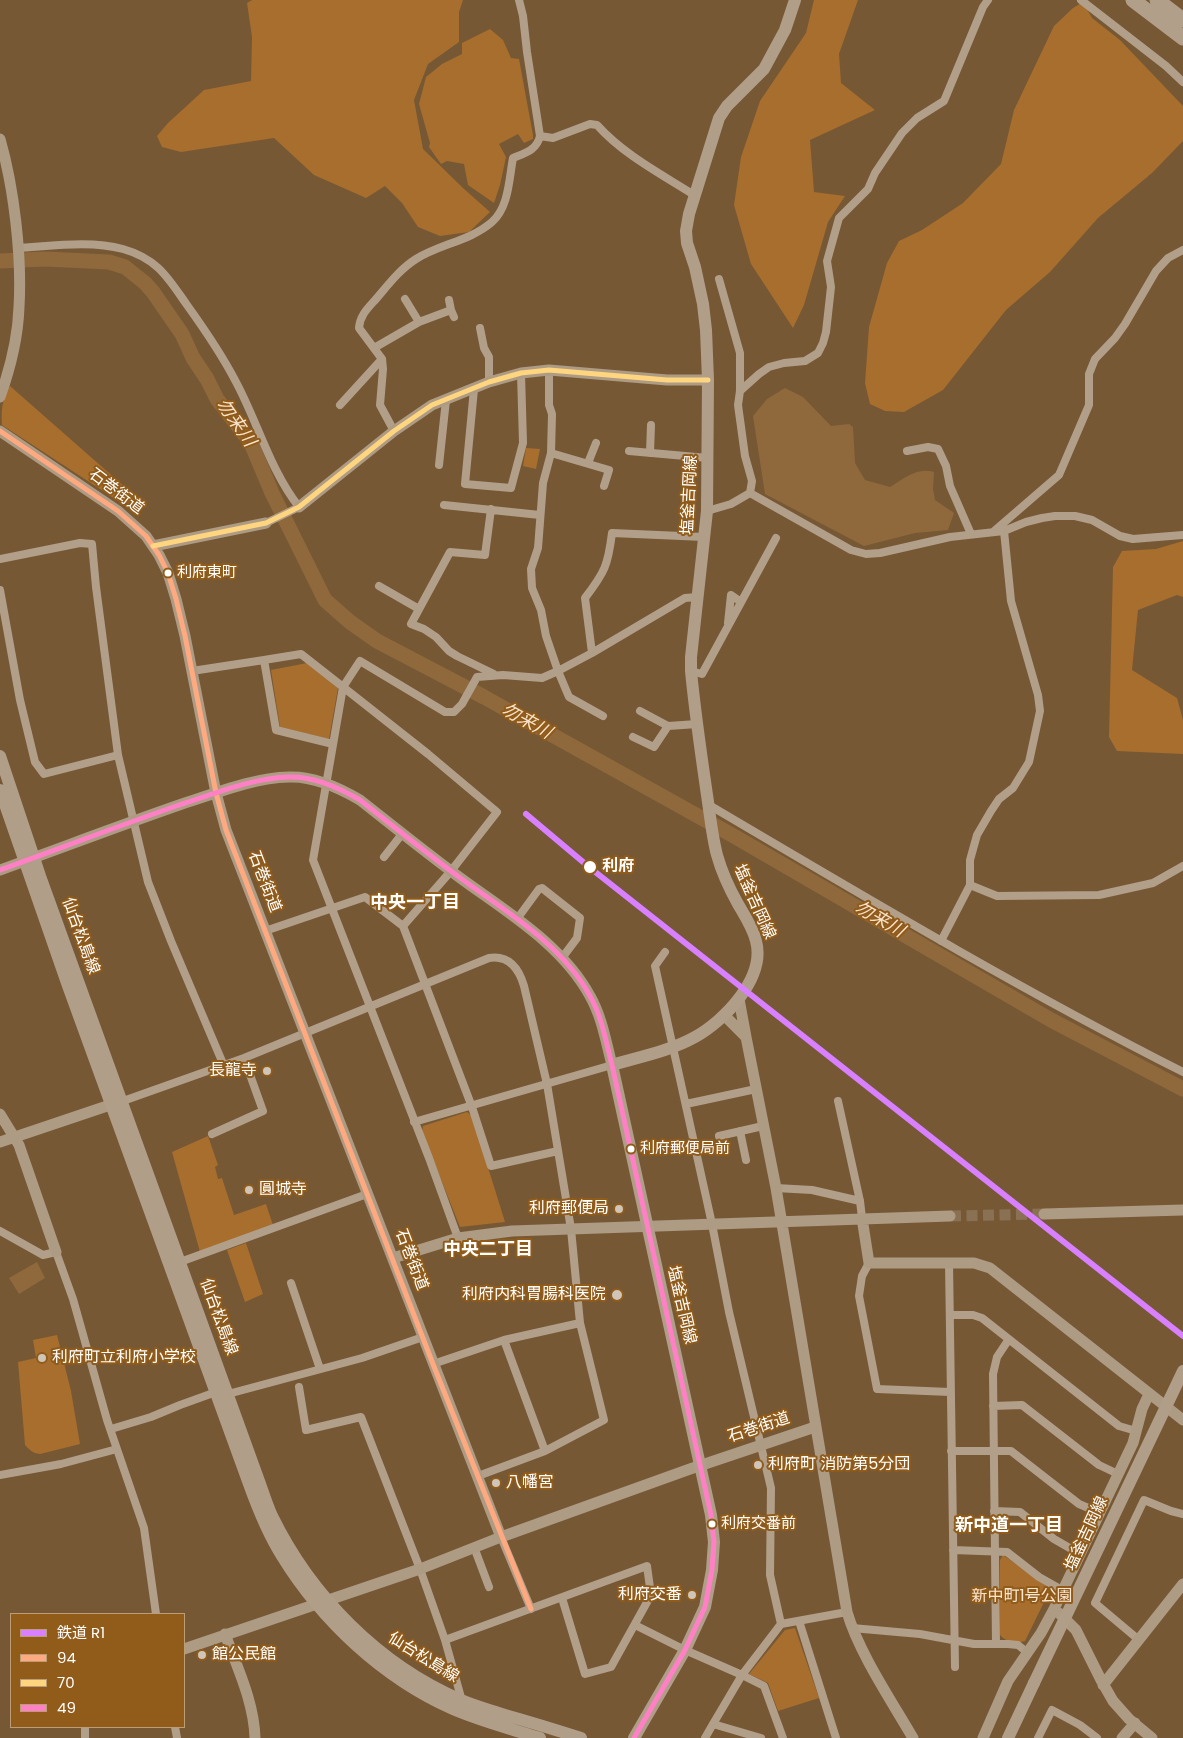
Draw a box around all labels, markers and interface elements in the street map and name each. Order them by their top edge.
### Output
water label: 勿来川 [211,395,259,451]
street label: 塩釜吉岡線 [678,455,702,535]
street label: 石巻街道 [85,465,147,519]
place label: 利府東町 [177,564,237,582]
marker: 利府東町 [163,568,173,578]
water label: 勿来川 [497,699,555,745]
street label: 石巻街道 [244,849,284,915]
place label: 利府 [602,857,634,877]
marker: 利府 [582,859,598,875]
street label: 塩釜吉岡線 [729,862,779,942]
district label: 中央一丁目 [370,892,460,914]
street label: 仙台松島線 [57,895,103,977]
water label: 勿来川 [850,897,908,943]
place label: 長龍寺 [209,1061,257,1081]
marker: 長龍寺 [261,1065,273,1077]
place label: 利府郵便局前 [640,1140,730,1158]
marker: 利府郵便局前 [626,1144,636,1154]
place label: 圓城寺 [259,1180,307,1200]
marker: 圓城寺 [243,1184,255,1196]
place label: 利府郵便局 [529,1199,609,1219]
marker: 利府郵便局 [613,1203,625,1215]
street label: 石巻街道 [391,1227,431,1293]
district label: 中央二丁目 [443,1239,533,1261]
street label: 塩釜吉岡線 [663,1264,699,1346]
street label: 仙台松島線 [195,1276,241,1358]
place label: 利府内科胃腸科医院 [462,1285,606,1305]
marker: 利府内科胃腸科医院 [610,1288,624,1302]
place label: 利府町立利府小学校 [52,1348,196,1368]
marker: 利府町立利府小学校 [36,1352,48,1364]
street label: 石巻街道 [726,1409,792,1447]
place label: 利府町 消防第5分団 [768,1455,910,1475]
marker: 利府町 消防第5分団 [752,1459,764,1471]
place label: 八幡宮 [506,1473,554,1493]
marker: 八幡宮 [490,1477,502,1489]
street label: 塩釜吉岡線 [1061,1494,1113,1574]
place label: 利府交番前 [721,1515,796,1533]
district label: 新中道一丁目 [955,1515,1063,1537]
marker: 利府交番前 [707,1519,717,1529]
place label: 利府交番 [618,1585,682,1605]
park label: 新中町1号公園 [971,1587,1073,1607]
marker: 利府交番 [686,1589,698,1601]
legend [10,1613,185,1728]
text: 鉄道 R1 [57,1622,105,1643]
street label: 仙台松島線 [384,1629,462,1687]
place label: 館公民館 [212,1645,276,1665]
text: 94 [57,1647,76,1668]
marker: 館公民館 [196,1649,208,1661]
text: 70 [57,1672,75,1693]
text: 49 [57,1697,76,1718]

